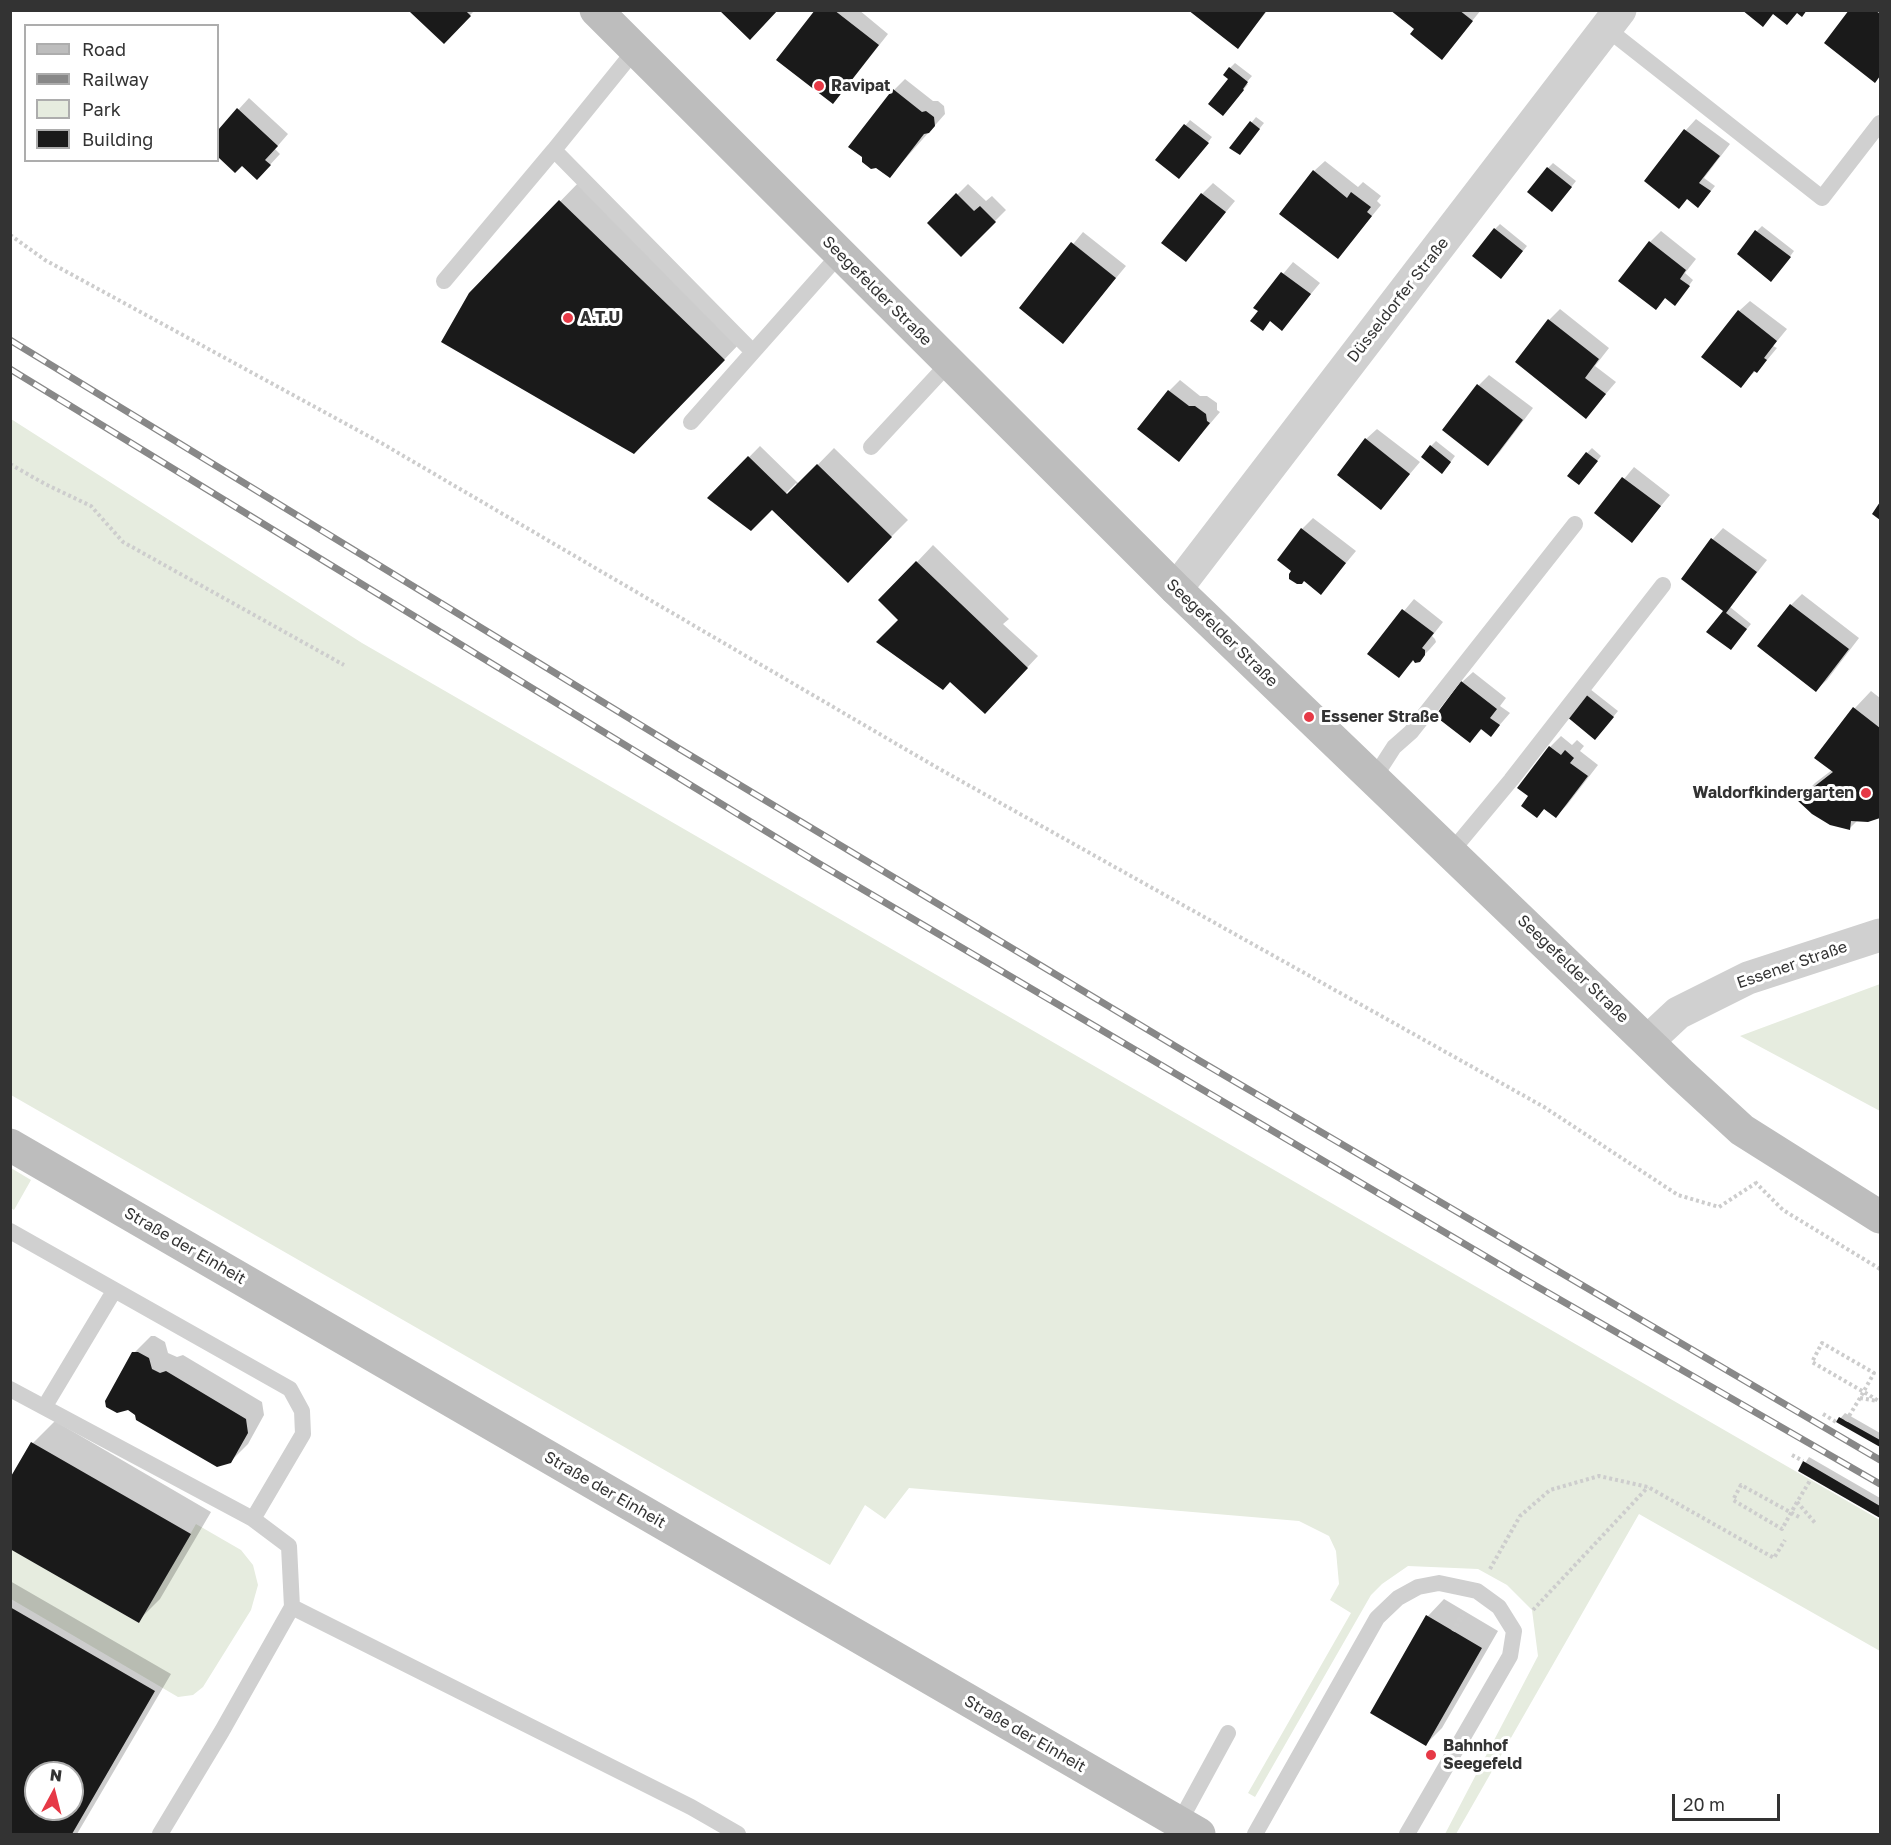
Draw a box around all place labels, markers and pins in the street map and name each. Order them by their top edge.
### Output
place label: Ravipat [831,76,890,96]
marker: Ravipat [812,79,826,93]
place label: A.T.U [580,308,620,328]
marker: A.T.U [561,311,575,325]
place label: Essener Straße [1321,707,1439,727]
marker: Essener Straße [1302,710,1316,724]
place label: Waldorfkindergarten [1693,783,1854,803]
marker: Waldorfkindergarten [1859,786,1873,800]
place label: Bahnhof Seegefeld [1443,1736,1522,1774]
marker: Bahnhof Seegefeld [1424,1748,1438,1762]

